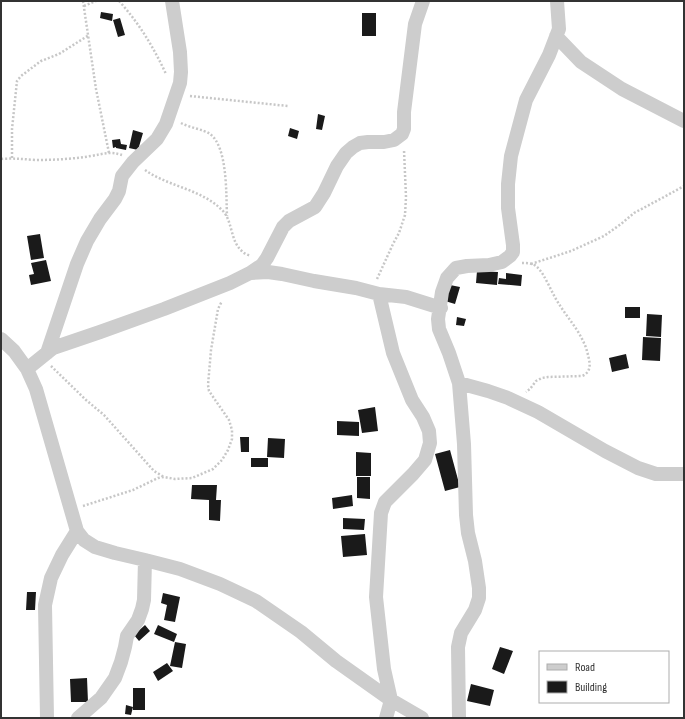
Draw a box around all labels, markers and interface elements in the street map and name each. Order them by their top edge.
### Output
legend [539,651,669,703]
text: Road [575,660,595,675]
text: Building [575,680,607,695]

